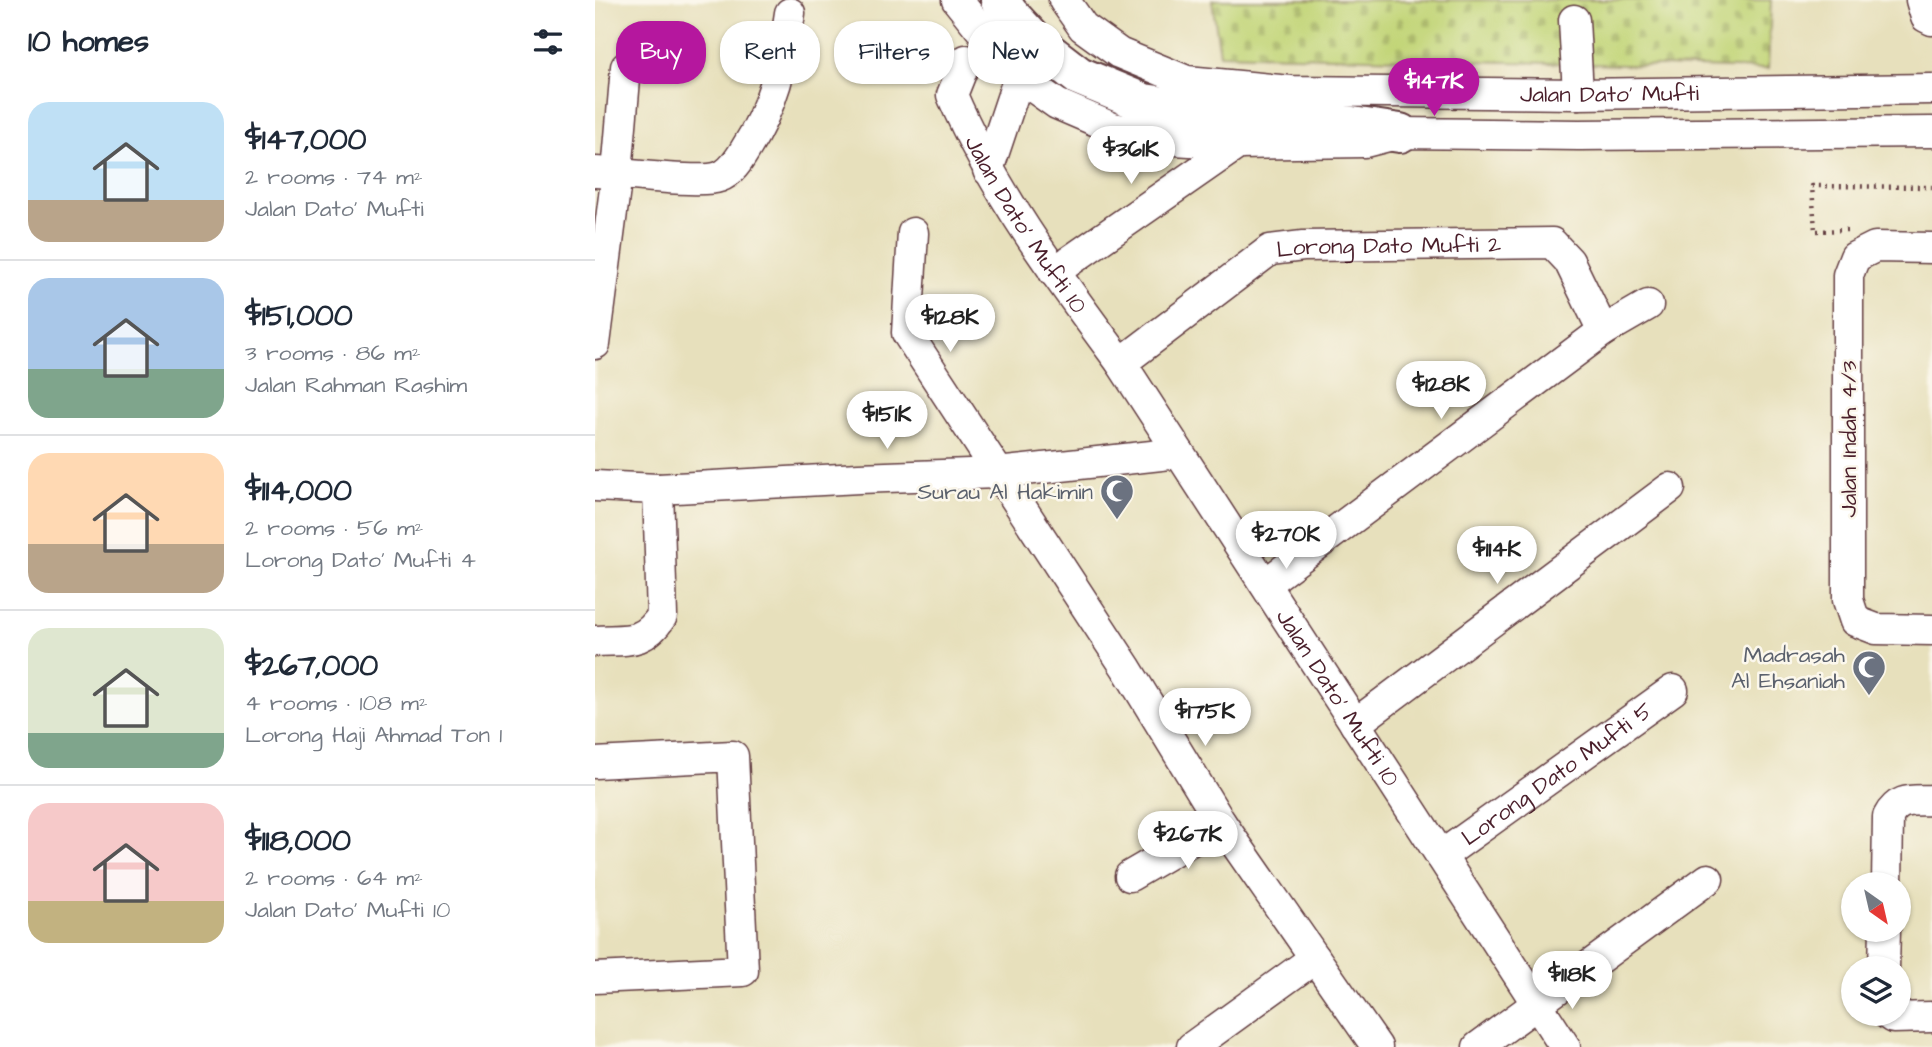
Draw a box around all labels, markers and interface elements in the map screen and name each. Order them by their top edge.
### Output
text: 10 homes [28,21,149,63]
chip: Buy [616,21,706,84]
chip: Rent [720,21,820,84]
chip: Filters [834,21,954,84]
chip: New [968,21,1064,84]
icon: filters [529,23,567,61]
pin: $147K [1385,58,1483,118]
text: $147K [1404,65,1464,97]
street label: Jalan Dato' Mufti [1520,77,1700,111]
text: $147,000 [245,119,367,161]
pin: $361K [1082,127,1180,186]
icon: home [84,130,168,214]
street label: Jalan Dato' Mufti 10 [957,130,1094,320]
text: $361K [1103,133,1159,165]
text: 2 rooms · 74 m² [245,161,423,193]
text: Jalan Dato' Mufti [245,193,424,225]
street label: Lorong Dato Mufti 2 [1275,229,1501,266]
pin: $128K [901,294,999,354]
text: $151,000 [245,295,353,337]
text: $128K [921,301,979,333]
icon: home [84,306,168,390]
text: 3 rooms · 86 m² [245,337,421,369]
street label: Jalan Indah 4/3 [1833,360,1865,517]
pin: $128K [1392,362,1490,421]
text: $128K [1412,368,1470,400]
text: Jalan Rahman Rashim [245,369,467,401]
pin: $151K [838,392,936,451]
text: $151K [863,398,911,430]
text: $114,000 [245,470,352,512]
mosque icon: Surau Al Hakimin [1098,472,1136,521]
place label: Surau Al Hakimin [918,476,1093,508]
icon: home [84,481,168,565]
text: 2 rooms · 56 m² [245,512,423,544]
pin: $270K [1237,512,1335,571]
text: $270K [1252,518,1320,550]
pin: $114K [1448,526,1546,586]
text: $114K [1473,533,1521,565]
text: Lorong Dato' Mufti 4 [245,544,476,576]
street label: Jalan Dato' Mufti 10 [1268,603,1407,793]
place label: Madrasah Al Ehsaniah [1731,639,1846,697]
text: $267,000 [245,645,378,687]
mosque icon: Madrasah Al Ehsaniah [1850,648,1888,697]
icon: home [84,656,168,740]
text: 4 rooms · 108 m² [245,687,428,719]
pin: $175K [1156,688,1254,748]
text: $175K [1175,695,1235,727]
street label: Lorong Dato Mufti 5 [1455,695,1659,853]
text: Lorong Haji Ahmad Ton 1 [245,719,502,751]
pin: $267K [1139,812,1237,871]
text: $267K [1154,818,1222,850]
text: $118,000 [245,820,351,862]
icon: home [84,831,168,915]
text: 2 rooms · 64 m² [245,862,423,894]
north arrow [1841,872,1911,942]
map controls [1841,872,1911,1026]
text: Jalan Dato' Mufti 10 [245,894,451,926]
pin: $118K [1523,951,1621,1011]
button: layers [1841,956,1911,1026]
text: $118K [1548,958,1596,990]

